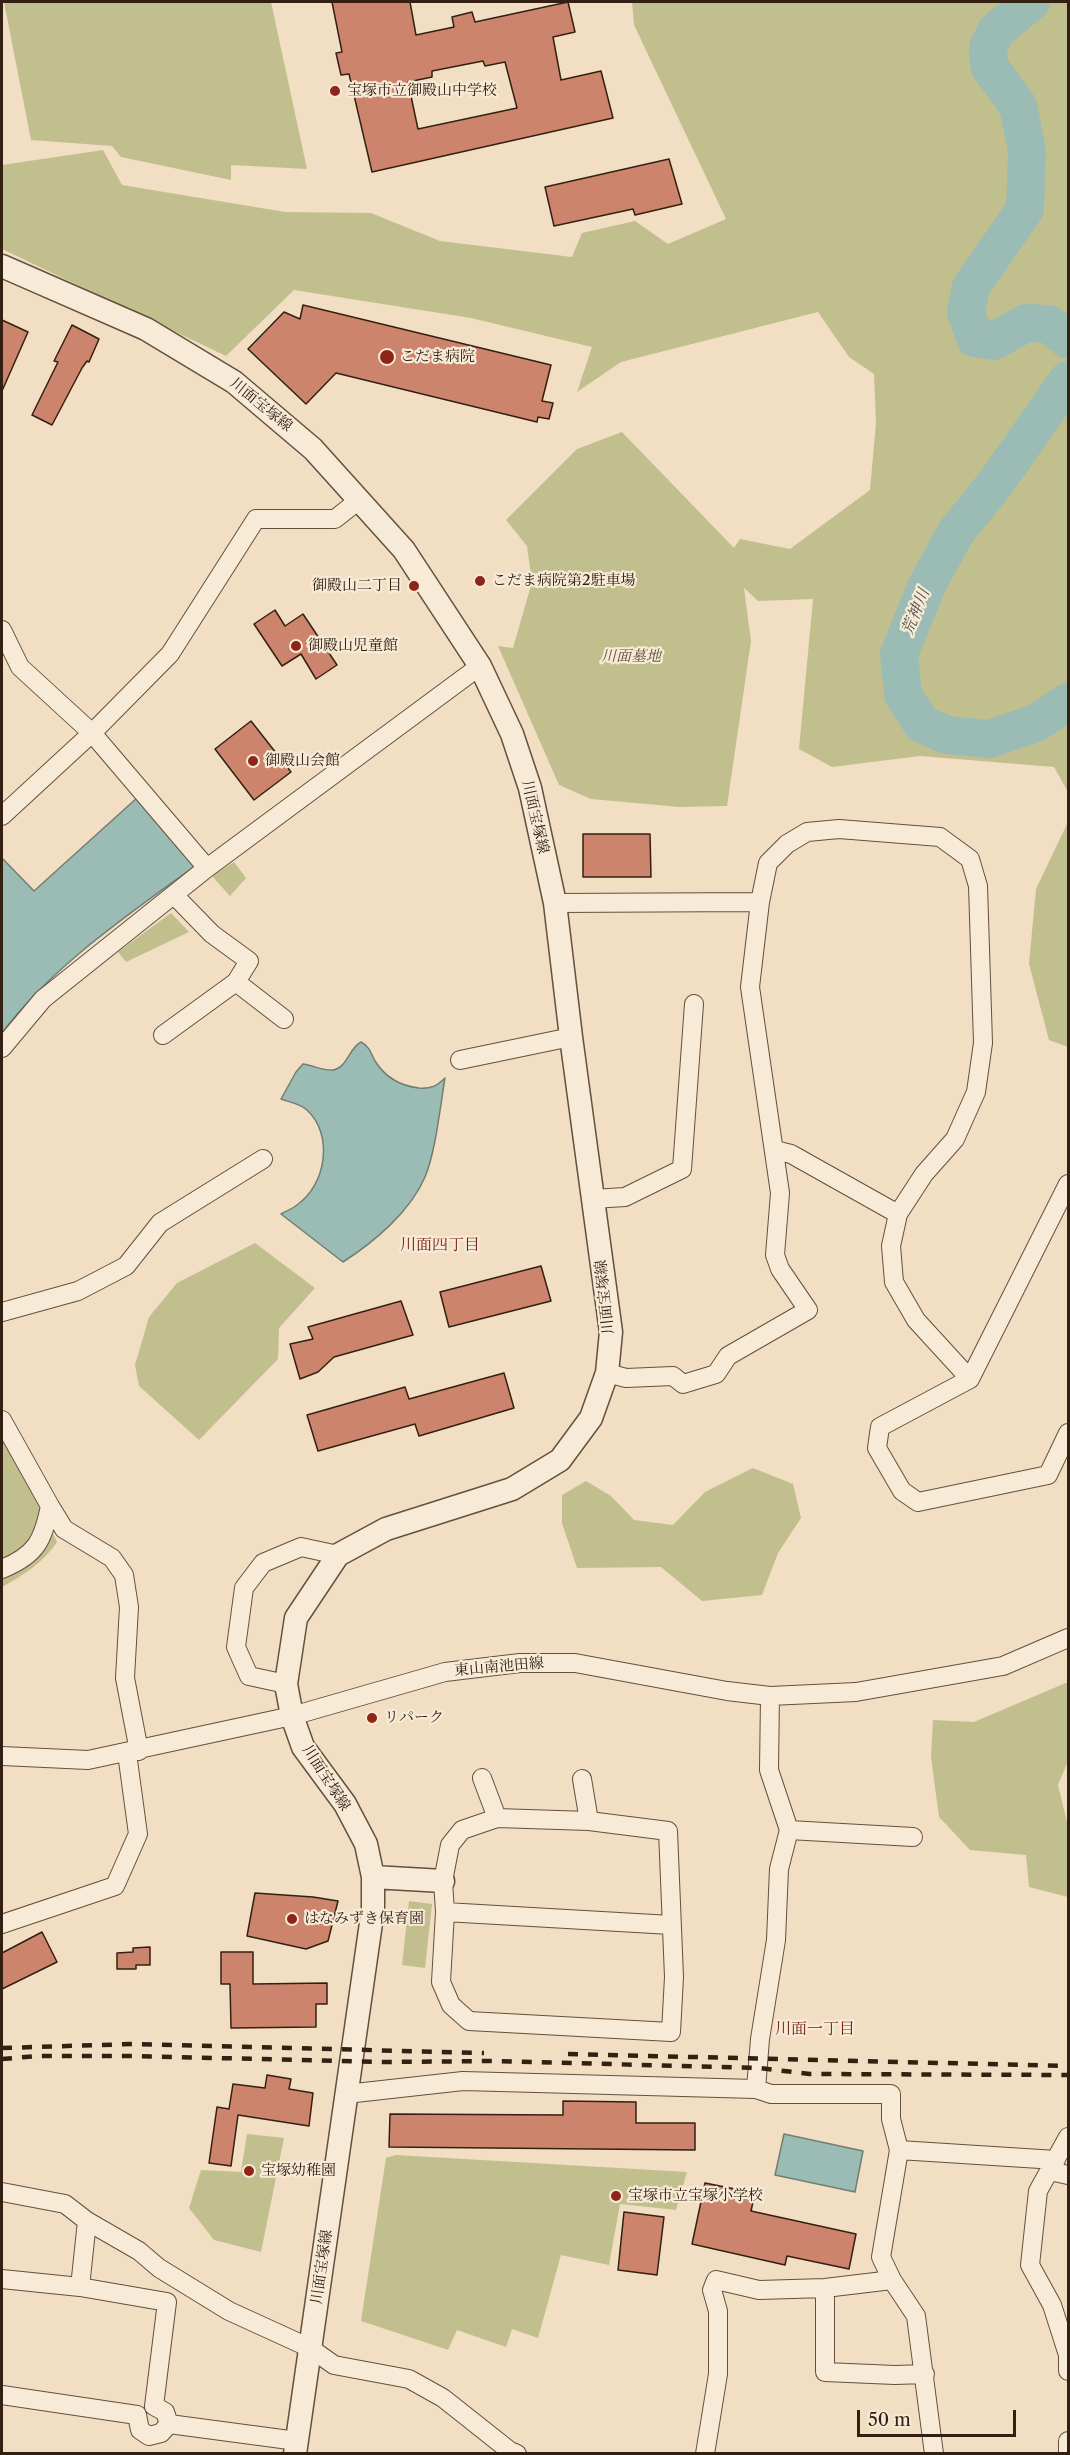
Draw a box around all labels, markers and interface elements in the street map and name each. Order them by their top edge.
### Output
place label: 宝塚市立御殿山中学校 [347,82,497,100]
marker: 宝塚市立御殿山中学校 [328,84,342,98]
marker: こだま病院 [378,348,396,366]
place label: こだま病院 [400,348,475,366]
street label: 川面宝塚線 [226,374,296,436]
place label: こだま病院第2駐車場 [492,572,636,590]
marker: こだま病院第2駐車場 [473,574,487,588]
place label: 御殿山二丁目 [312,577,402,595]
marker: 御殿山二丁目 [407,579,421,593]
water label: 荒神川 [898,586,934,638]
place label: 御殿山児童館 [308,637,398,655]
marker: 御殿山児童館 [289,639,303,653]
park label: 川面墓地 [601,648,661,666]
place label: 御殿山会館 [265,752,340,770]
marker: 御殿山会館 [246,754,260,768]
street label: 川面宝塚線 [518,778,552,856]
district label: 川面四丁目 [400,1235,480,1255]
street label: 川面宝塚線 [592,1259,618,1335]
street label: 東山南池田線 [453,1654,545,1680]
place label: リパーク [384,1709,444,1727]
marker: リパーク [365,1711,379,1725]
street label: 川面宝塚線 [298,1742,354,1814]
place label: はなみずき保育園 [304,1910,424,1928]
marker: はなみずき保育園 [285,1912,299,1926]
district label: 川面一丁目 [775,2019,855,2039]
place label: 宝塚幼稚園 [261,2162,336,2180]
marker: 宝塚幼稚園 [242,2164,256,2178]
place label: 宝塚市立宝塚小学校 [628,2187,763,2205]
marker: 宝塚市立宝塚小学校 [609,2189,623,2203]
street label: 川面宝塚線 [308,2229,336,2305]
scale bar [860,2398,1019,2436]
text: 50 m [868,2409,911,2431]

